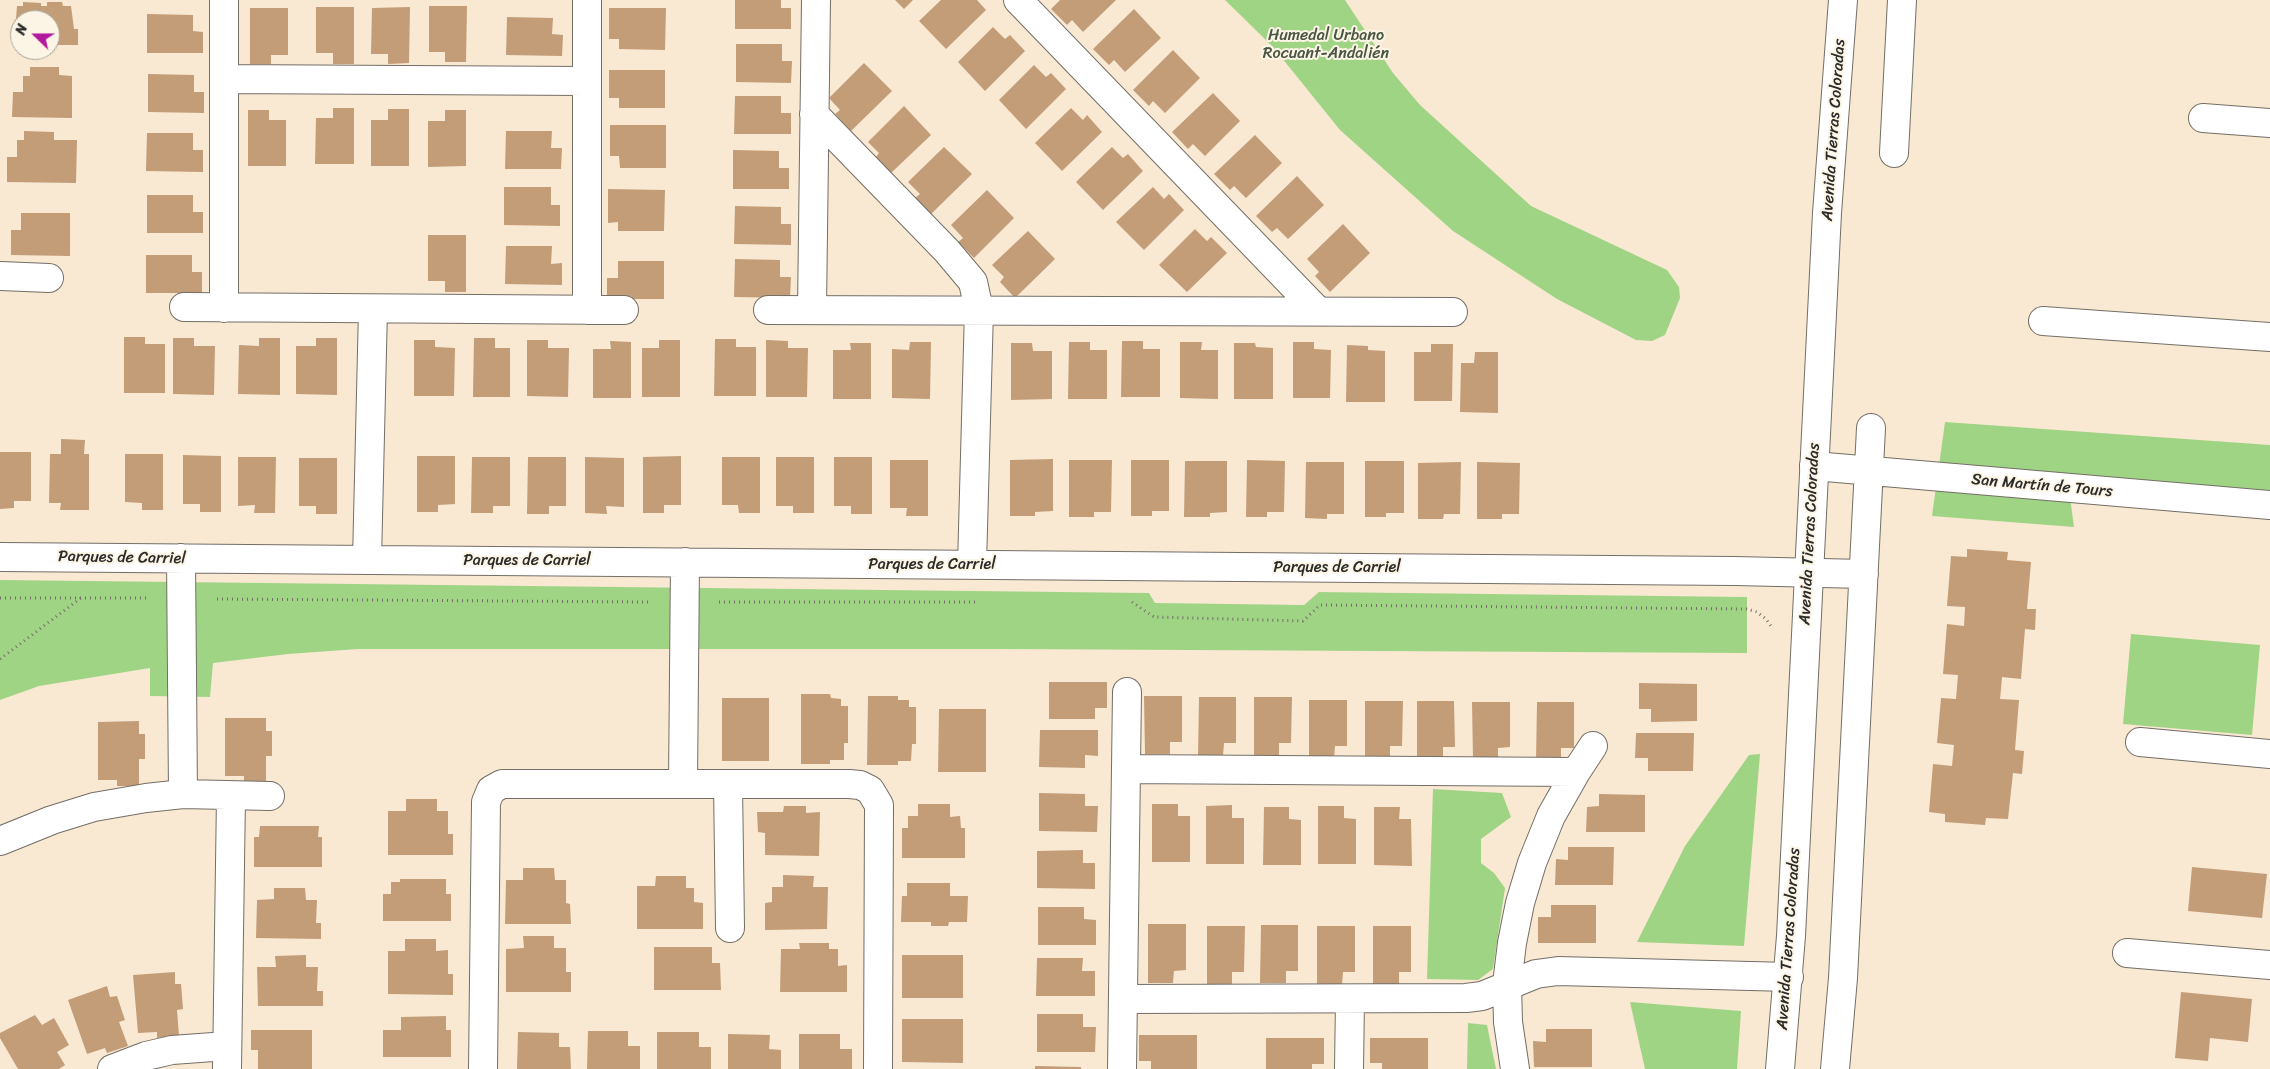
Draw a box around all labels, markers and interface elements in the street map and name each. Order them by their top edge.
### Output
north arrow [10,10,60,60]
text: N [8,20,35,39]
park label: Humedal Urbano Rocuant-Andalién [1263,26,1389,64]
street label: Avenida Tierras Coloradas [1818,38,1850,222]
street label: Avenida Tierras Coloradas [1796,442,1824,626]
street label: San Martín de Tours [1971,470,2113,502]
street label: Parques de Carriel [58,547,186,569]
street label: Parques de Carriel [463,551,591,571]
street label: Parques de Carriel [868,555,996,575]
street label: Parques de Carriel [1273,558,1401,578]
street label: Avenida Tierras Coloradas [1773,847,1805,1031]

